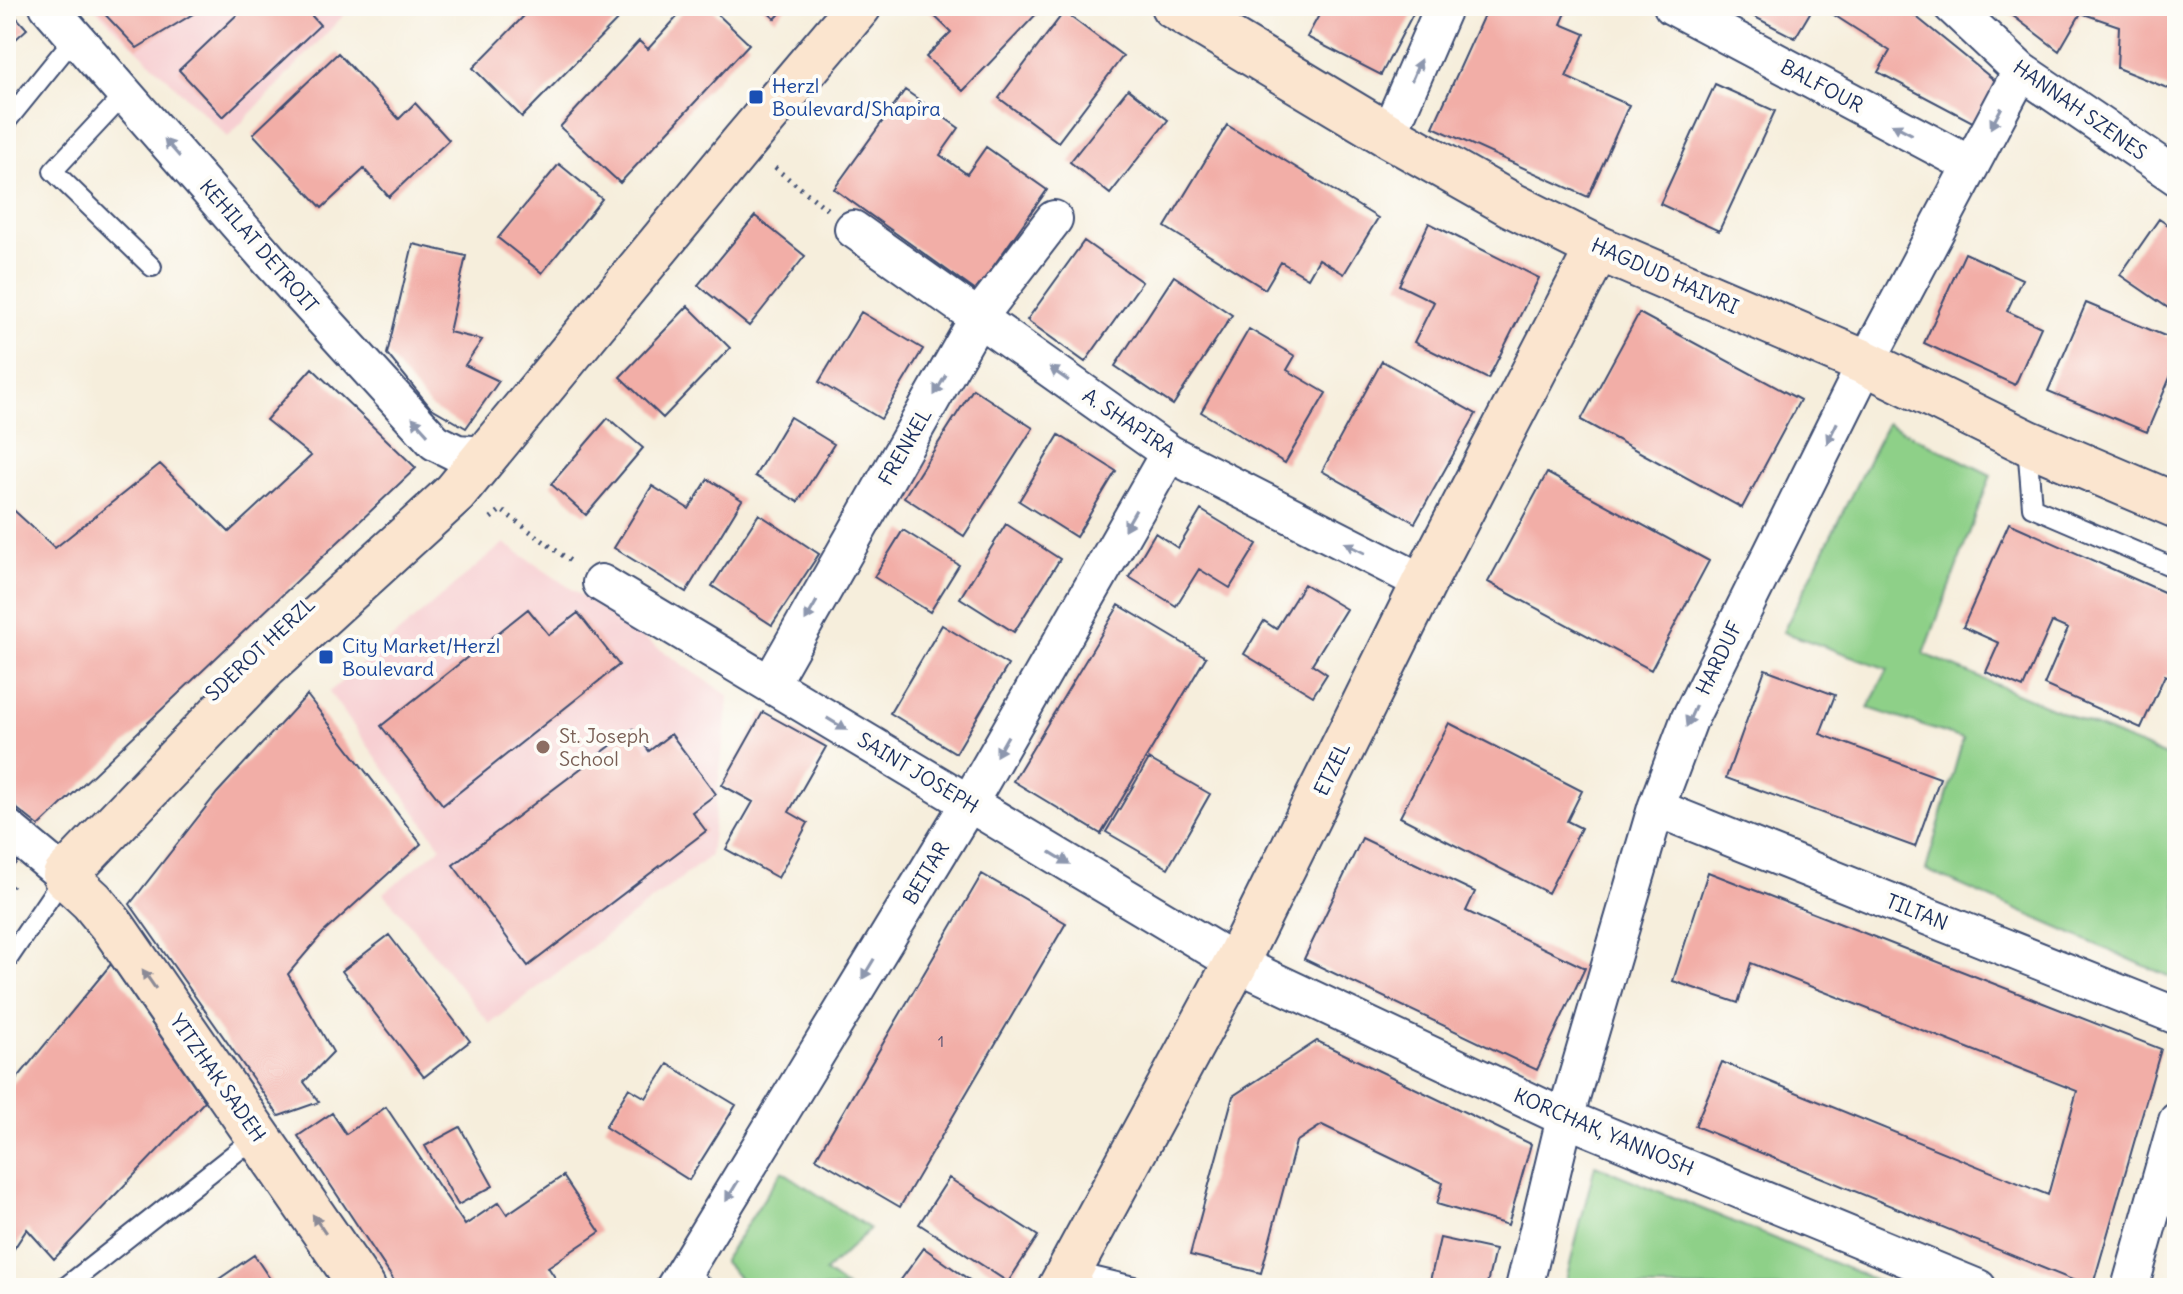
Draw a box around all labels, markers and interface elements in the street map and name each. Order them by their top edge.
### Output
street label: BALFOUR [1777,53,1868,118]
street label: HANNAH SZENES [2009,54,2152,165]
one-way arrow [1410,59,1423,82]
place label: Herzl Boulevard/Shapira [772,73,941,121]
marker: Herzl Boulevard/Shapira [747,88,765,106]
one-way arrow [1989,107,2003,129]
one-way arrow [1891,122,1914,135]
one-way arrow [164,139,182,158]
street label: KEHILAT DETROIT [195,174,324,317]
street label: HAGDUD HAIVRI [1588,232,1743,319]
one-way arrow [1048,367,1069,383]
one-way arrow [933,374,947,397]
street label: A. SHAPIRA [1078,383,1180,463]
street label: FRENKEL [873,404,937,490]
one-way arrow [411,416,429,436]
one-way arrow [1825,421,1838,444]
one-way arrow [1123,509,1137,531]
one-way arrow [1343,541,1366,554]
street label: SDEROT HERZL [200,591,320,706]
one-way arrow [804,600,818,623]
street label: HARDUF [1690,617,1747,699]
place label: City Market/Herzl Boulevard [342,633,500,681]
marker: City Market/Herzl Boulevard [317,648,335,666]
one-way arrow [1684,704,1698,728]
one-way arrow [826,717,848,731]
place label: St. Joseph School [559,723,650,771]
street label: SAINT JOSEPH [853,727,983,819]
one-way arrow [995,735,1009,757]
marker: St. Joseph School [534,738,552,756]
street label: ETZEL [1308,738,1355,800]
street label: BEITAR [897,837,954,909]
one-way arrow [1049,850,1071,864]
street label: TILTAN [1883,888,1952,935]
one-way arrow [861,958,875,980]
one-way arrow [142,969,157,990]
street label: YITZHAK SADEH [165,1009,272,1146]
house number: 1 [938,1031,944,1051]
street label: KORCHAK, YANNOSH [1510,1082,1698,1181]
one-way arrow [726,1180,740,1202]
one-way arrow [311,1213,326,1234]

